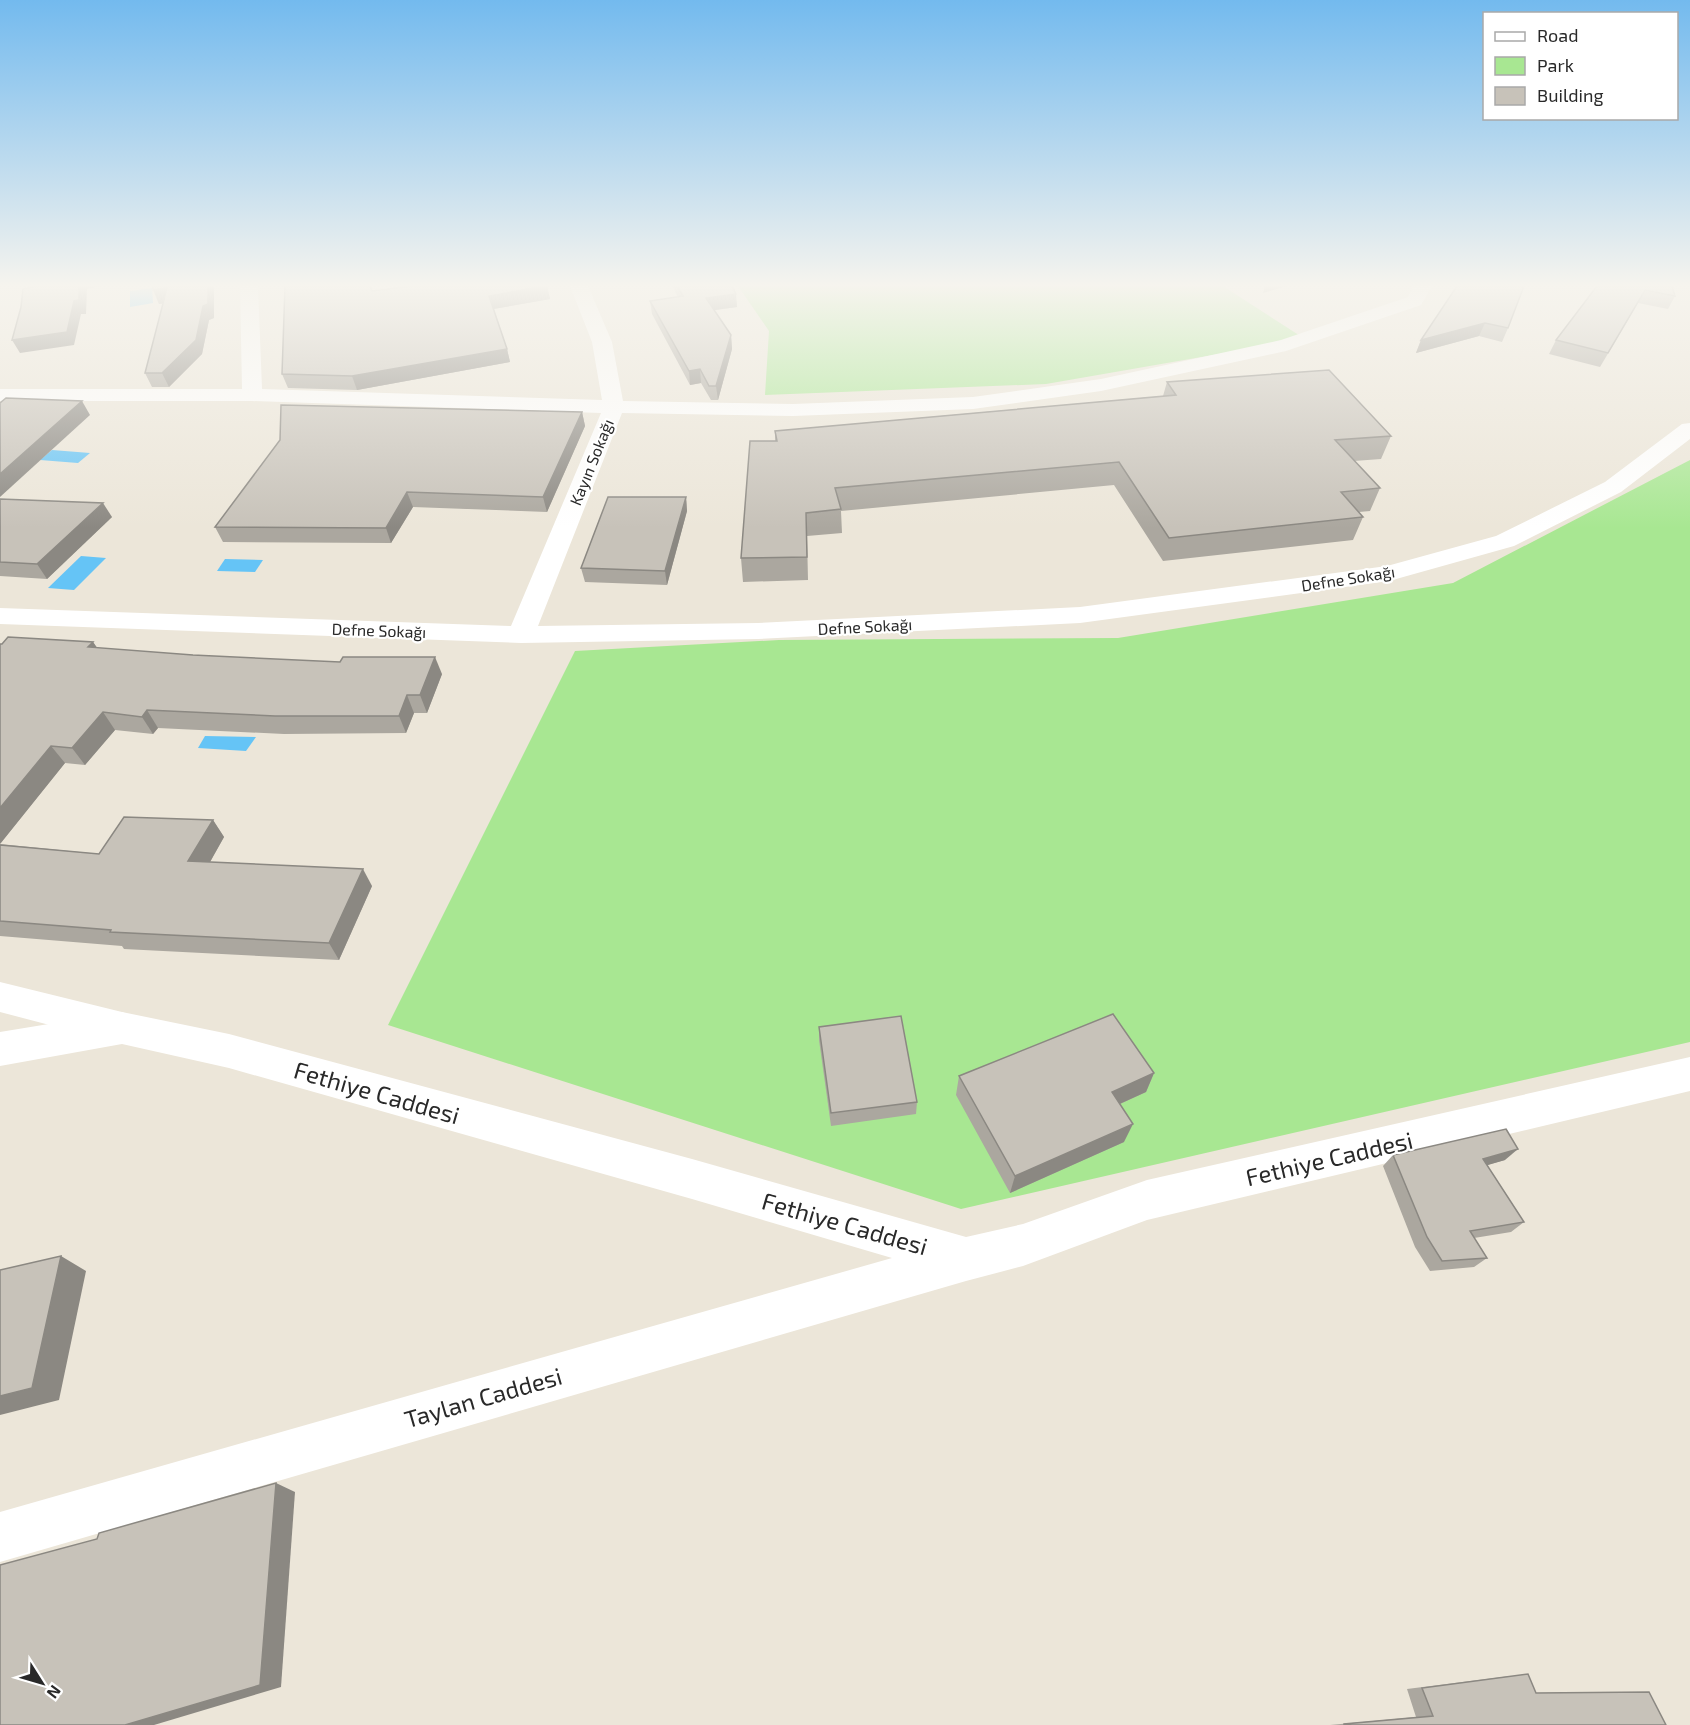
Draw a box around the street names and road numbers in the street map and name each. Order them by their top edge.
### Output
street label: Kayın Sokağı [565,416,617,508]
street label: Defne Sokağı [1300,561,1396,595]
street label: Defne Sokağı [817,614,913,638]
street label: Defne Sokağı [331,619,427,641]
street label: Fethiye Caddesi [291,1055,463,1129]
street label: Fethiye Caddesi [1243,1125,1415,1191]
street label: Fethiye Caddesi [759,1186,931,1260]
street label: Taylan Caddesi [401,1361,565,1433]

